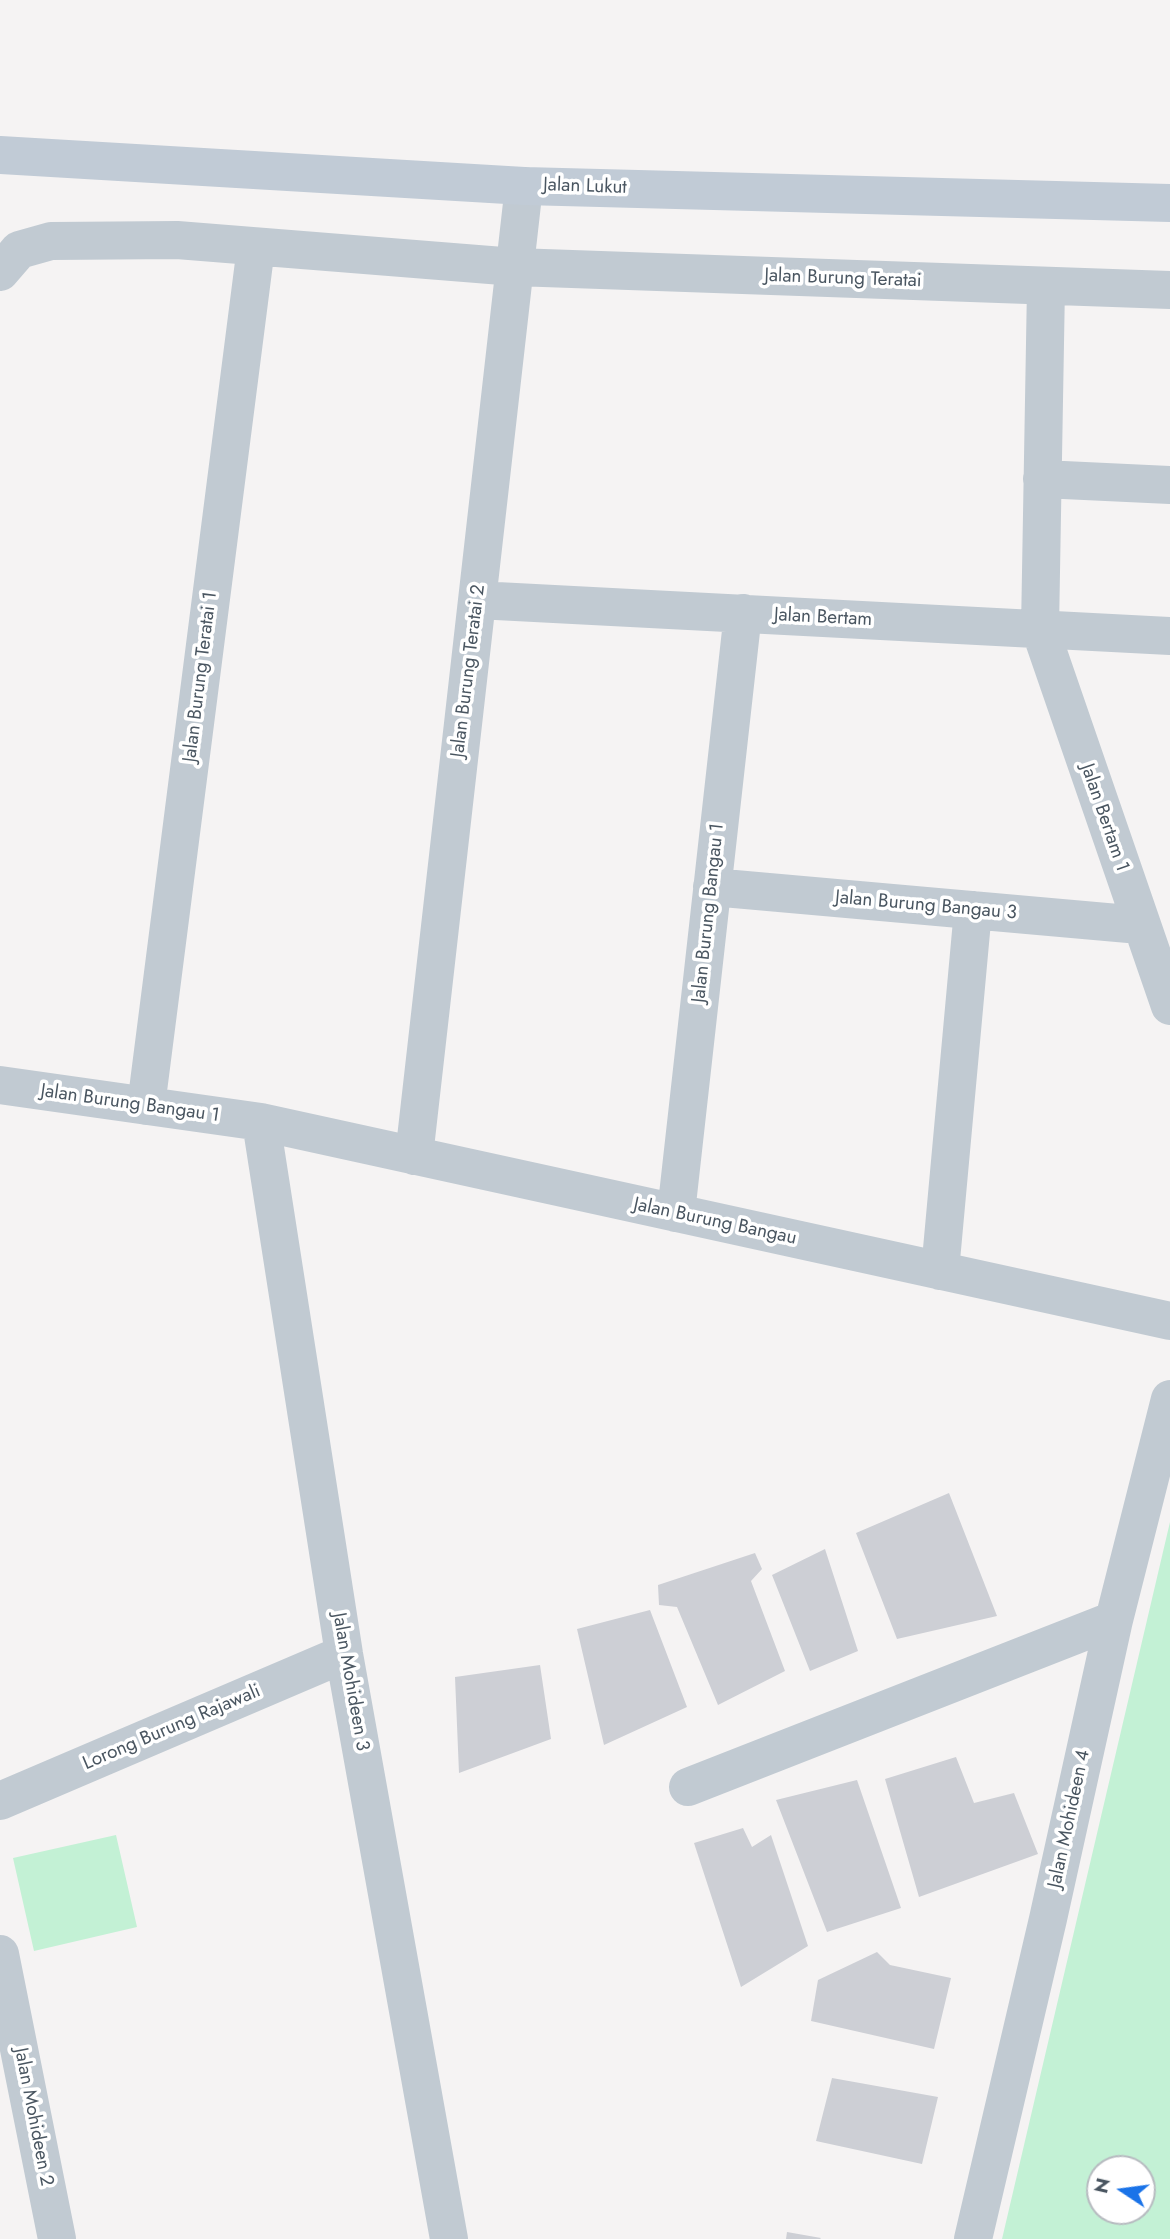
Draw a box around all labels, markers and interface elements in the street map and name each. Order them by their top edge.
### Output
street label: Jalan Lukut [543,174,627,200]
street label: Jalan Burung Teratai [764,265,922,293]
street label: Jalan Burung Teratai 2 [447,583,491,759]
street label: Jalan Burung Teratai 1 [179,590,223,764]
street label: Jalan Bertam [773,604,873,632]
street label: Jalan Bertam 1 [1075,761,1133,875]
street label: Jalan Burung Bangau 1 [688,822,730,1004]
street label: Jalan Burung Bangau 3 [834,887,1018,925]
street label: Jalan Burung Bangau 1 [39,1080,221,1128]
street label: Jalan Burung Bangau [631,1194,799,1250]
street label: Jalan Mohideen 3 [327,1611,373,1753]
street label: Lorong Burung Rajawali [80,1680,264,1776]
street label: Jalan Mohideen 4 [1044,1748,1096,1890]
street label: Jalan Mohideen 2 [8,2046,58,2188]
north arrow [1086,2155,1156,2225]
text: N [1087,2175,1117,2196]

